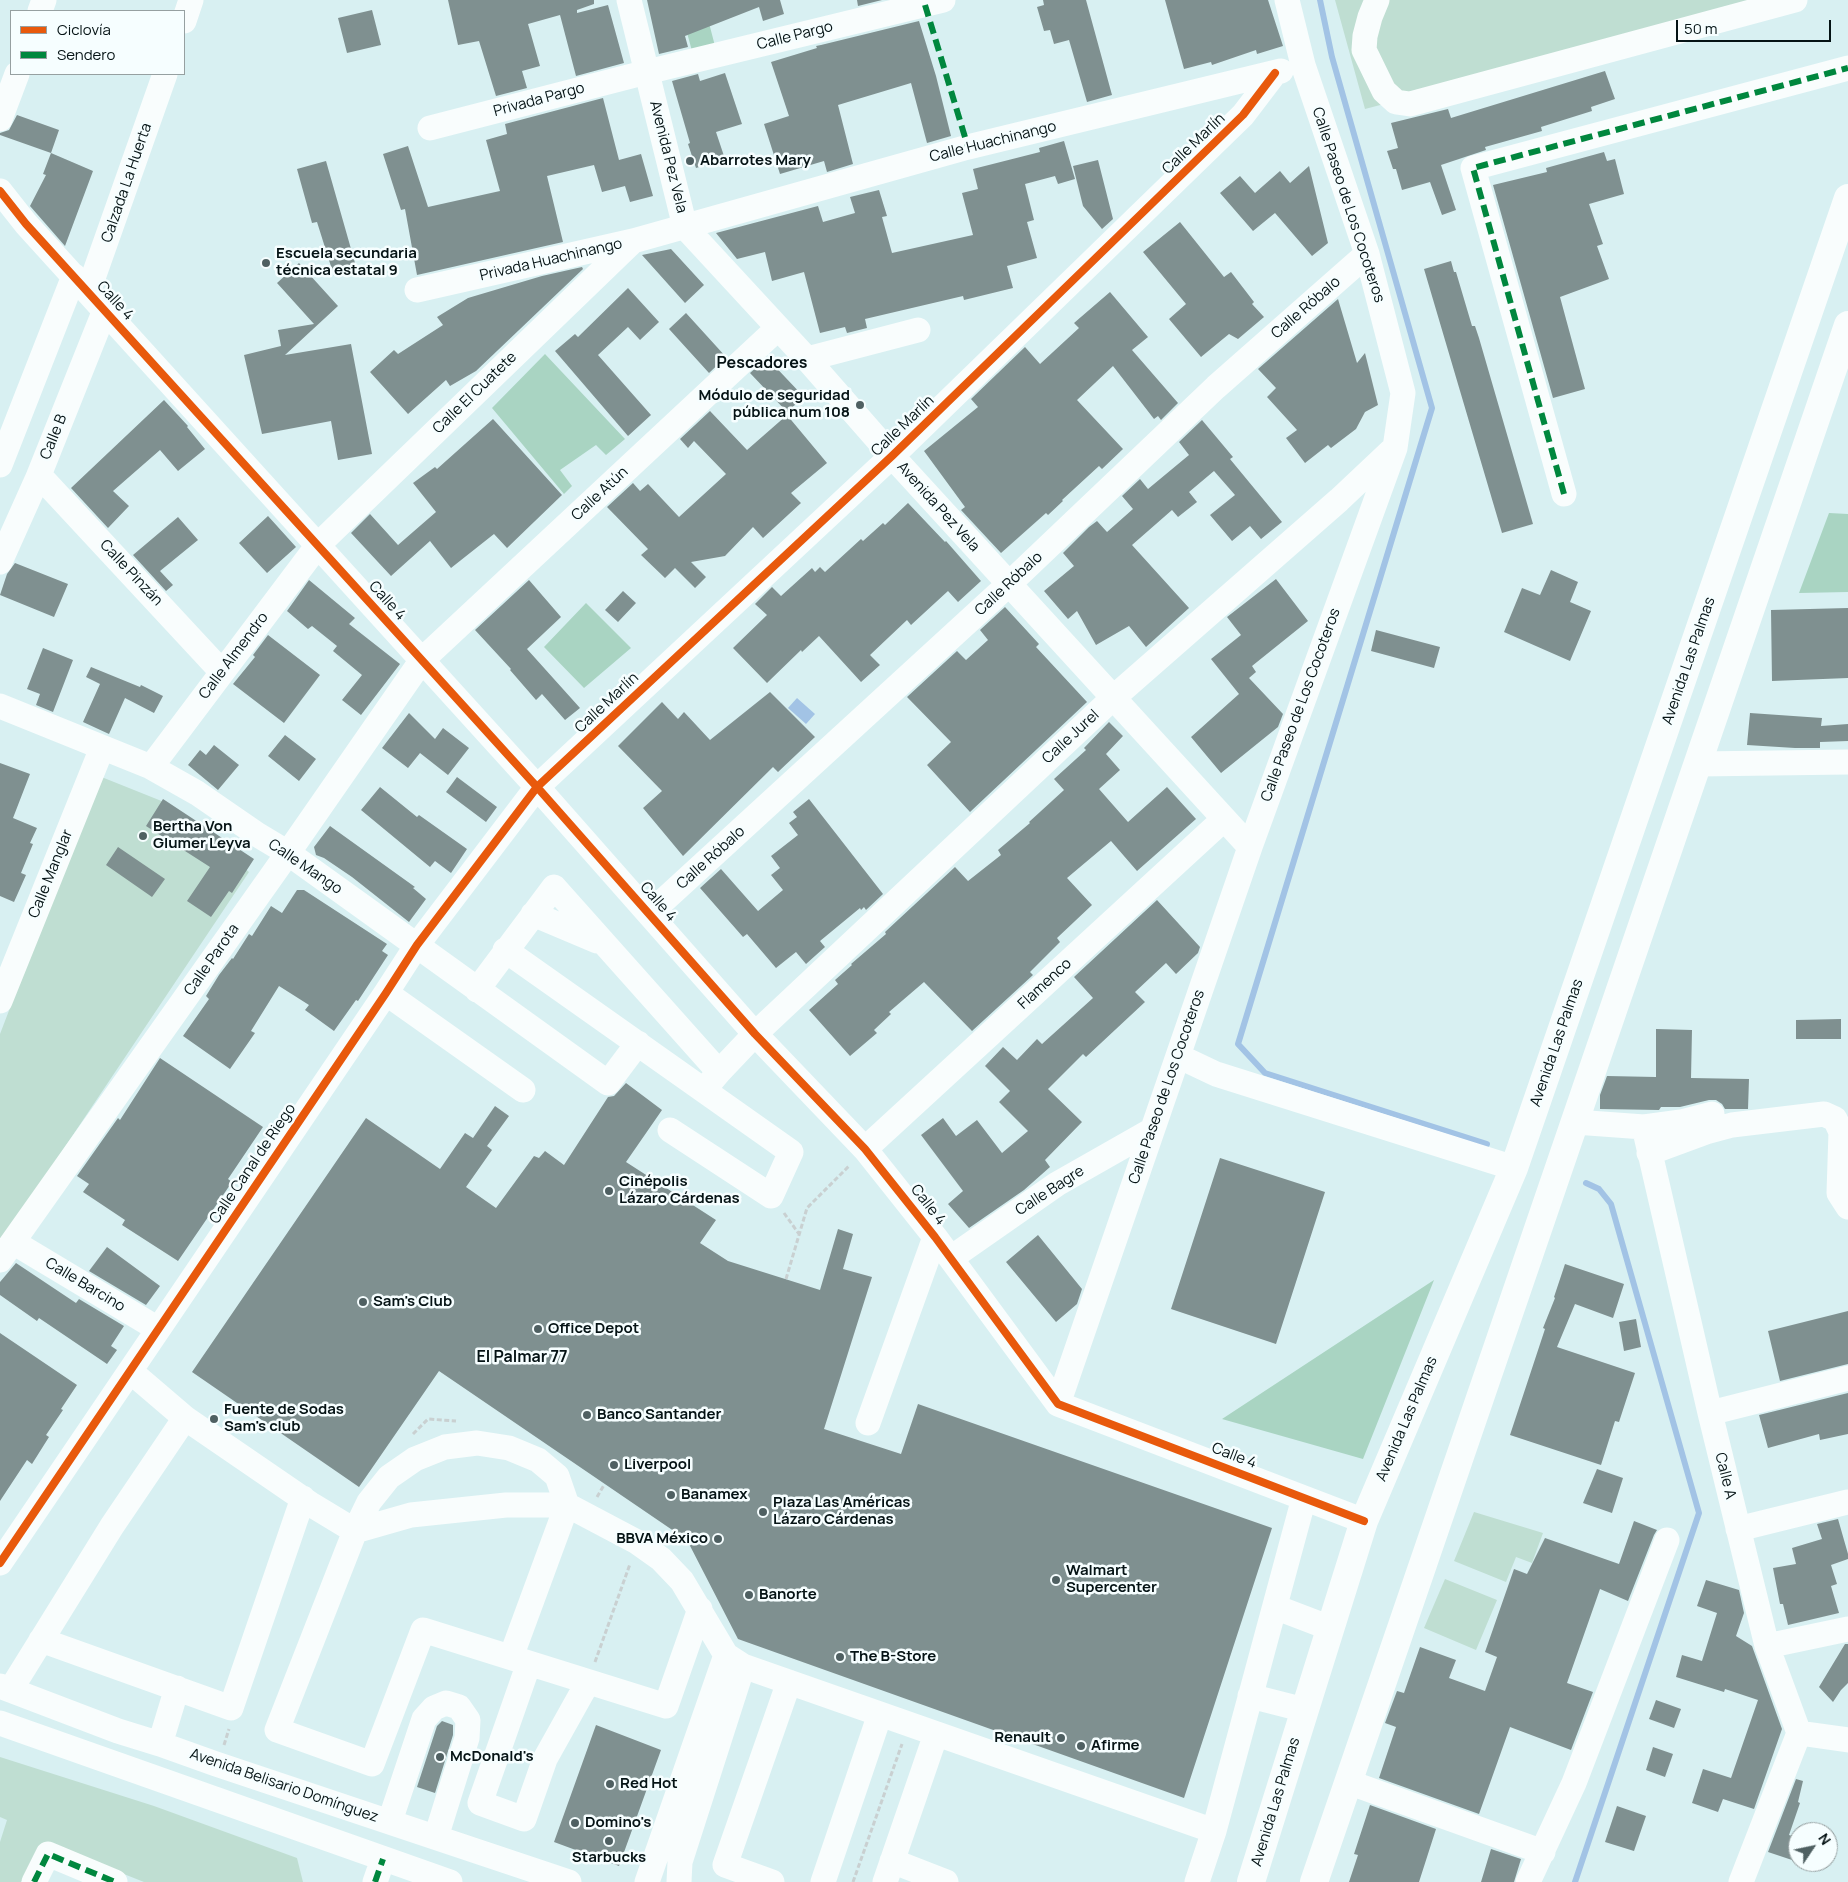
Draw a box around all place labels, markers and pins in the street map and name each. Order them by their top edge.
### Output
place label: Abarrotes Mary [700,152,811,170]
marker: Abarrotes Mary [684,155,696,167]
place label: Escuela secundaria técnica estatal 9 [276,245,417,280]
marker: Escuela secundaria técnica estatal 9 [260,257,272,269]
place label: Módulo de seguridad pública num 108 [698,387,850,422]
marker: Módulo de seguridad pública num 108 [854,399,866,411]
place label: Bertha Von Glumer Leyva [153,818,251,853]
marker: Bertha Von Glumer Leyva [137,830,149,842]
place label: Cinépolis Lázaro Cárdenas [619,1173,740,1208]
marker: Cinépolis Lázaro Cárdenas [603,1185,615,1197]
place label: Sam's Club [373,1293,452,1311]
marker: Sam's Club [357,1296,369,1308]
place label: Office Depot [548,1320,639,1338]
marker: Office Depot [532,1323,544,1335]
place label: Fuente de Sodas Sam's club [224,1401,344,1436]
place label: Banco Santander [597,1406,722,1424]
marker: Banco Santander [581,1409,593,1421]
marker: Fuente de Sodas Sam's club [208,1413,220,1425]
place label: Liverpool [624,1456,691,1474]
marker: Liverpool [608,1459,620,1471]
place label: Banamex [681,1486,748,1504]
marker: Banamex [665,1489,677,1501]
place label: Plaza Las Américas Lázaro Cárdenas [773,1494,910,1529]
marker: Plaza Las Américas Lázaro Cárdenas [757,1506,769,1518]
place label: BBVA México [616,1530,708,1548]
marker: BBVA México [712,1533,724,1545]
place label: Walmart Supercenter [1066,1562,1157,1597]
marker: Walmart Supercenter [1050,1574,1062,1586]
place label: Banorte [759,1586,817,1604]
marker: Banorte [743,1589,755,1601]
place label: The B-Store [850,1648,936,1666]
marker: The B-Store [834,1651,846,1663]
place label: Renault [994,1729,1051,1747]
marker: Renault [1055,1732,1067,1744]
place label: Afirme [1091,1737,1140,1755]
marker: Afirme [1075,1740,1087,1752]
place label: McDonald's [450,1748,534,1766]
marker: McDonald's [434,1751,446,1763]
place label: Red Hot [620,1775,678,1793]
marker: Red Hot [604,1778,616,1790]
place label: Domino's [585,1814,651,1832]
marker: Domino's [569,1817,581,1829]
marker: Starbucks [603,1835,615,1847]
place label: Starbucks [572,1849,646,1867]

